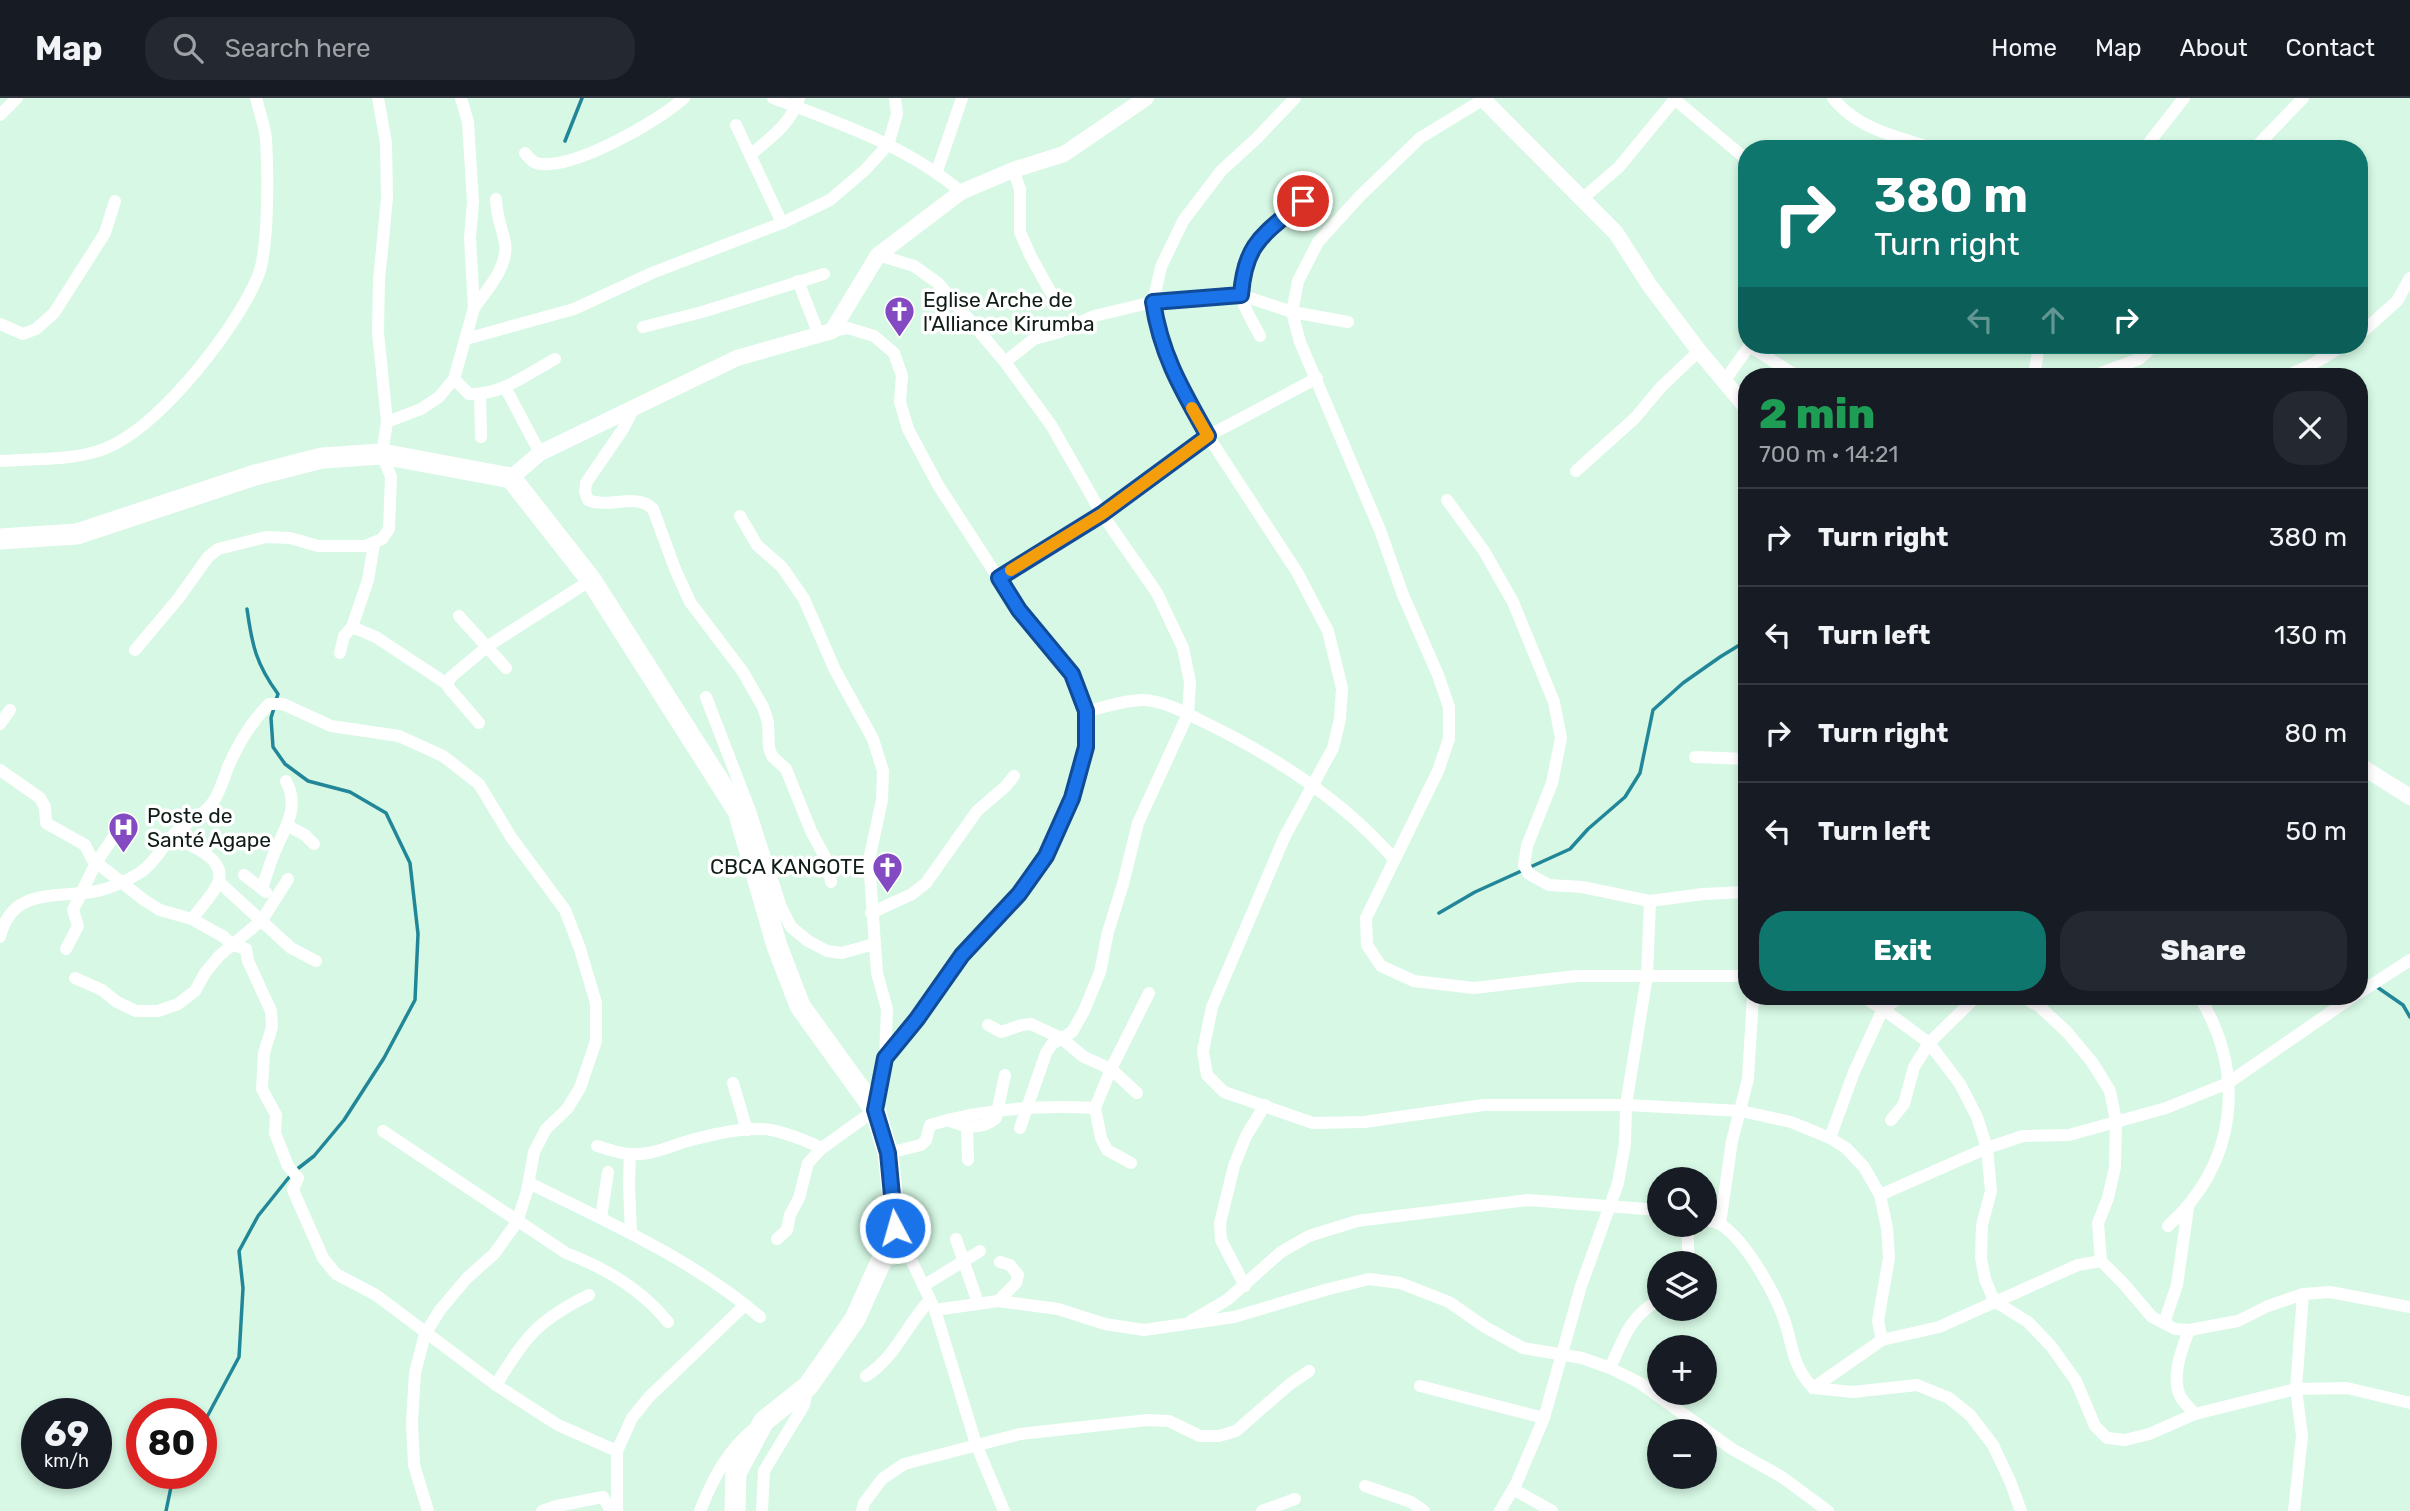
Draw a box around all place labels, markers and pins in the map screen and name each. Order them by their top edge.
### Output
pin [1273,171,1333,231]
place label: Eglise Arche de l'Alliance Kirumba [923,287,1095,336]
church icon: Eglise Arche de l'Alliance Kirumba [883,295,917,339]
place label: Poste de Santé Agape [147,803,271,852]
hospital icon: Poste de Santé Agape [107,811,141,855]
church icon: CBCA KANGOTE [871,850,905,894]
place label: CBCA KANGOTE [710,854,865,879]

